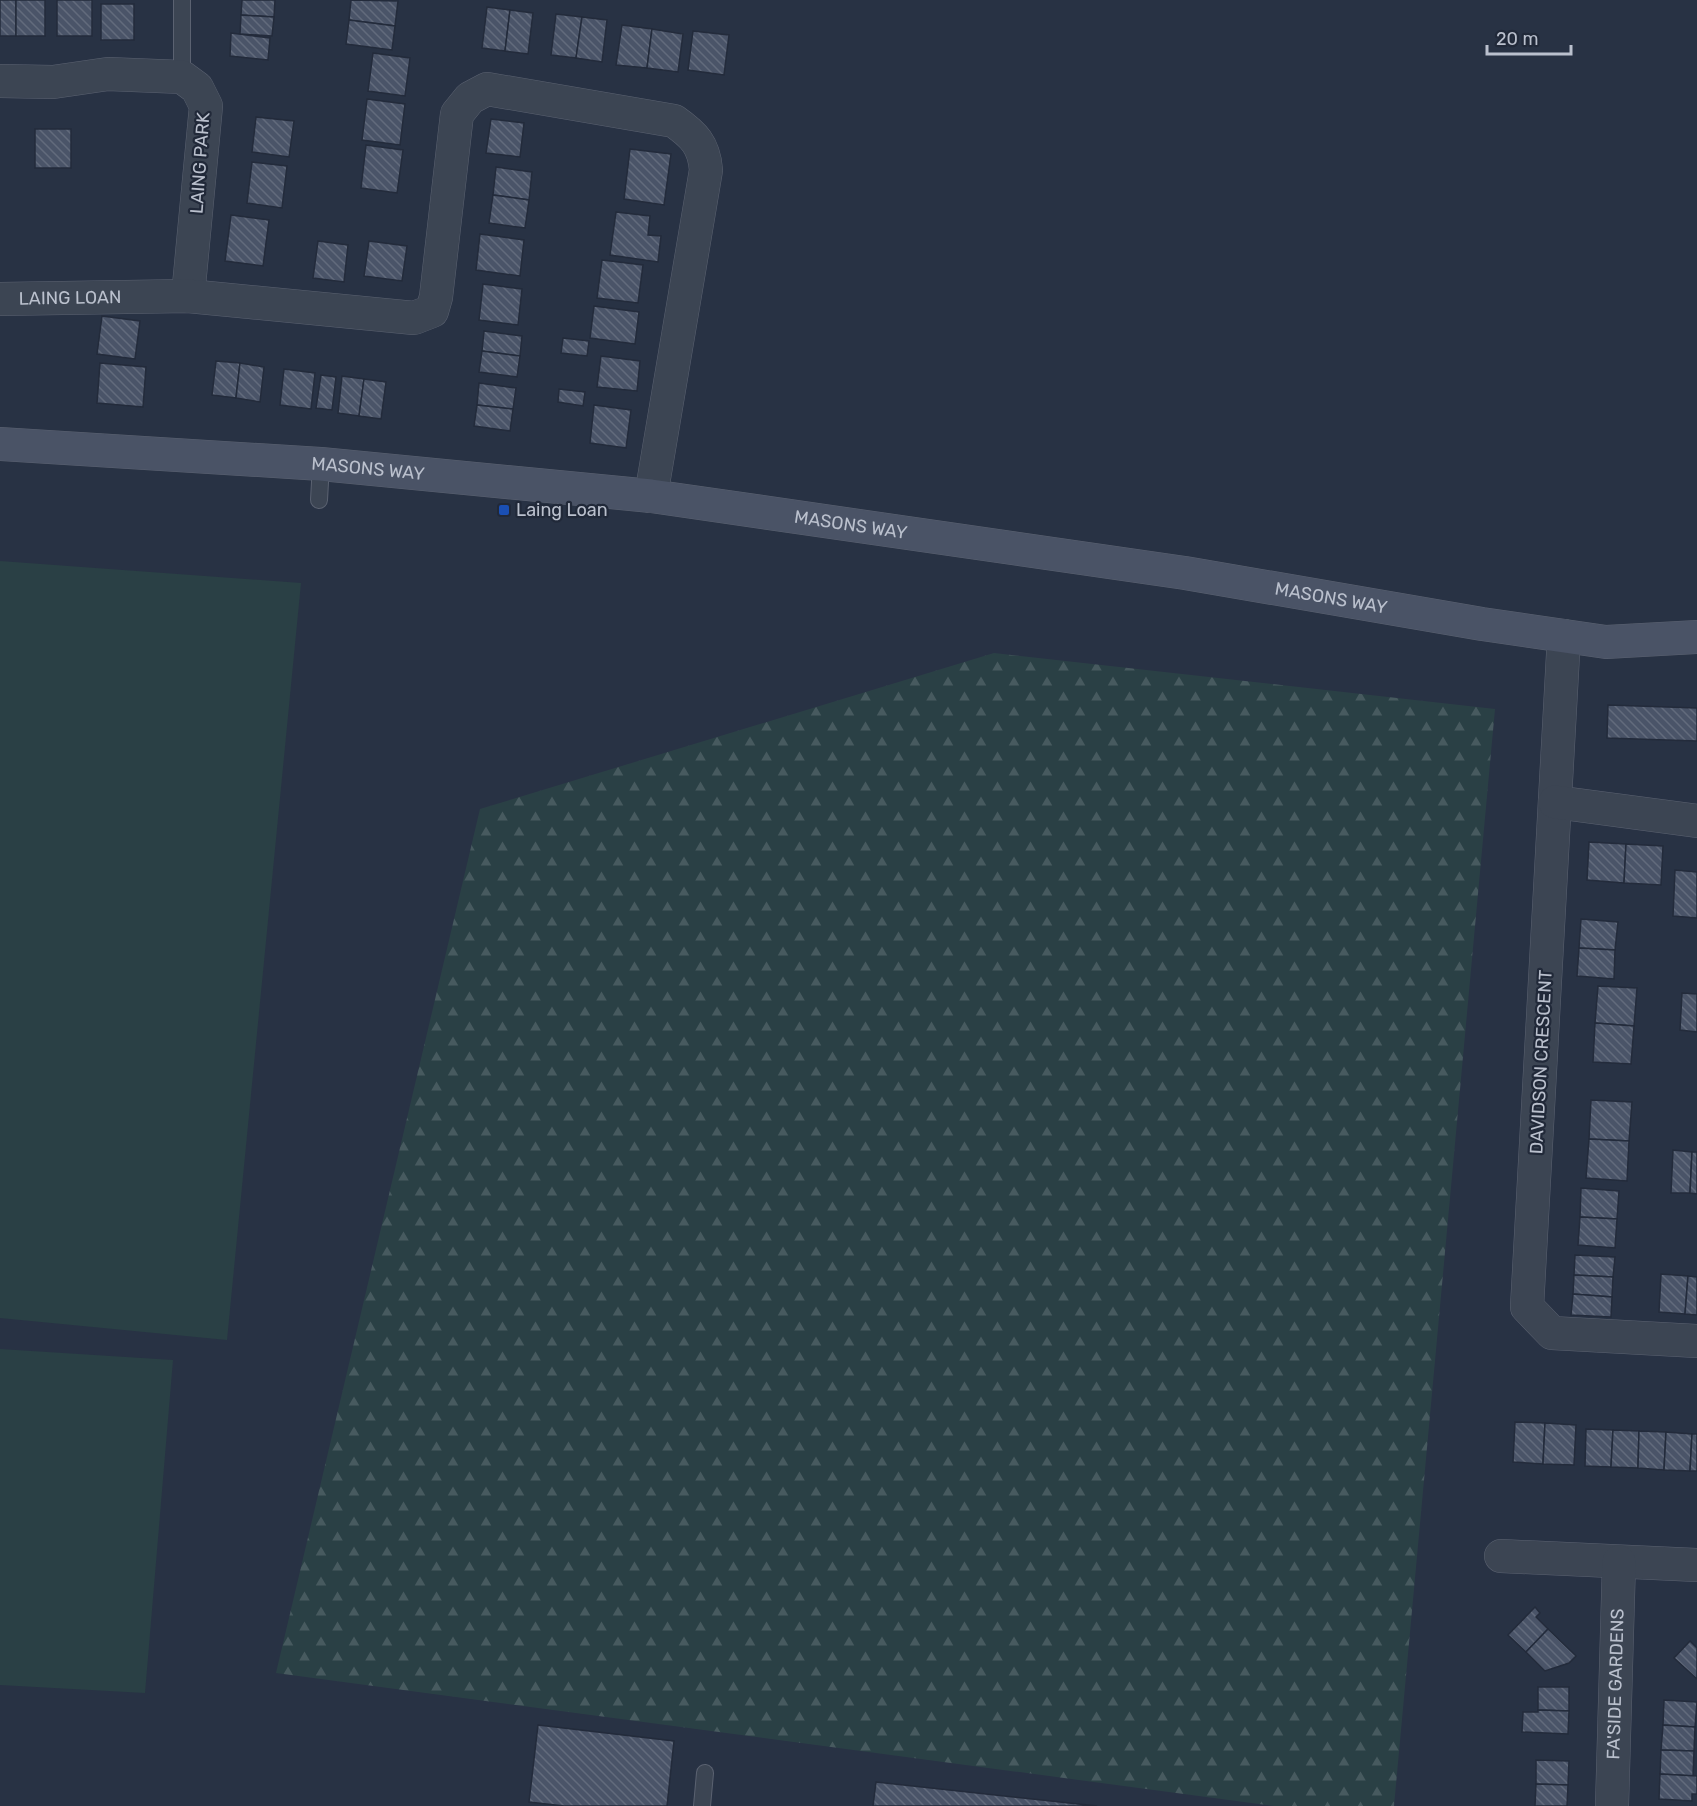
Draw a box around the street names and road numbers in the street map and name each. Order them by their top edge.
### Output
street label: LAING PARK [185,111,215,215]
street label: LAING LOAN [18,286,122,310]
street label: MASONS WAY [311,452,426,485]
street label: MASONS WAY [793,506,909,544]
street label: MASONS WAY [1273,578,1389,619]
street label: DAVIDSON CRESCENT [1525,969,1557,1155]
street label: FA'SIDE GARDENS [1602,1608,1629,1760]

